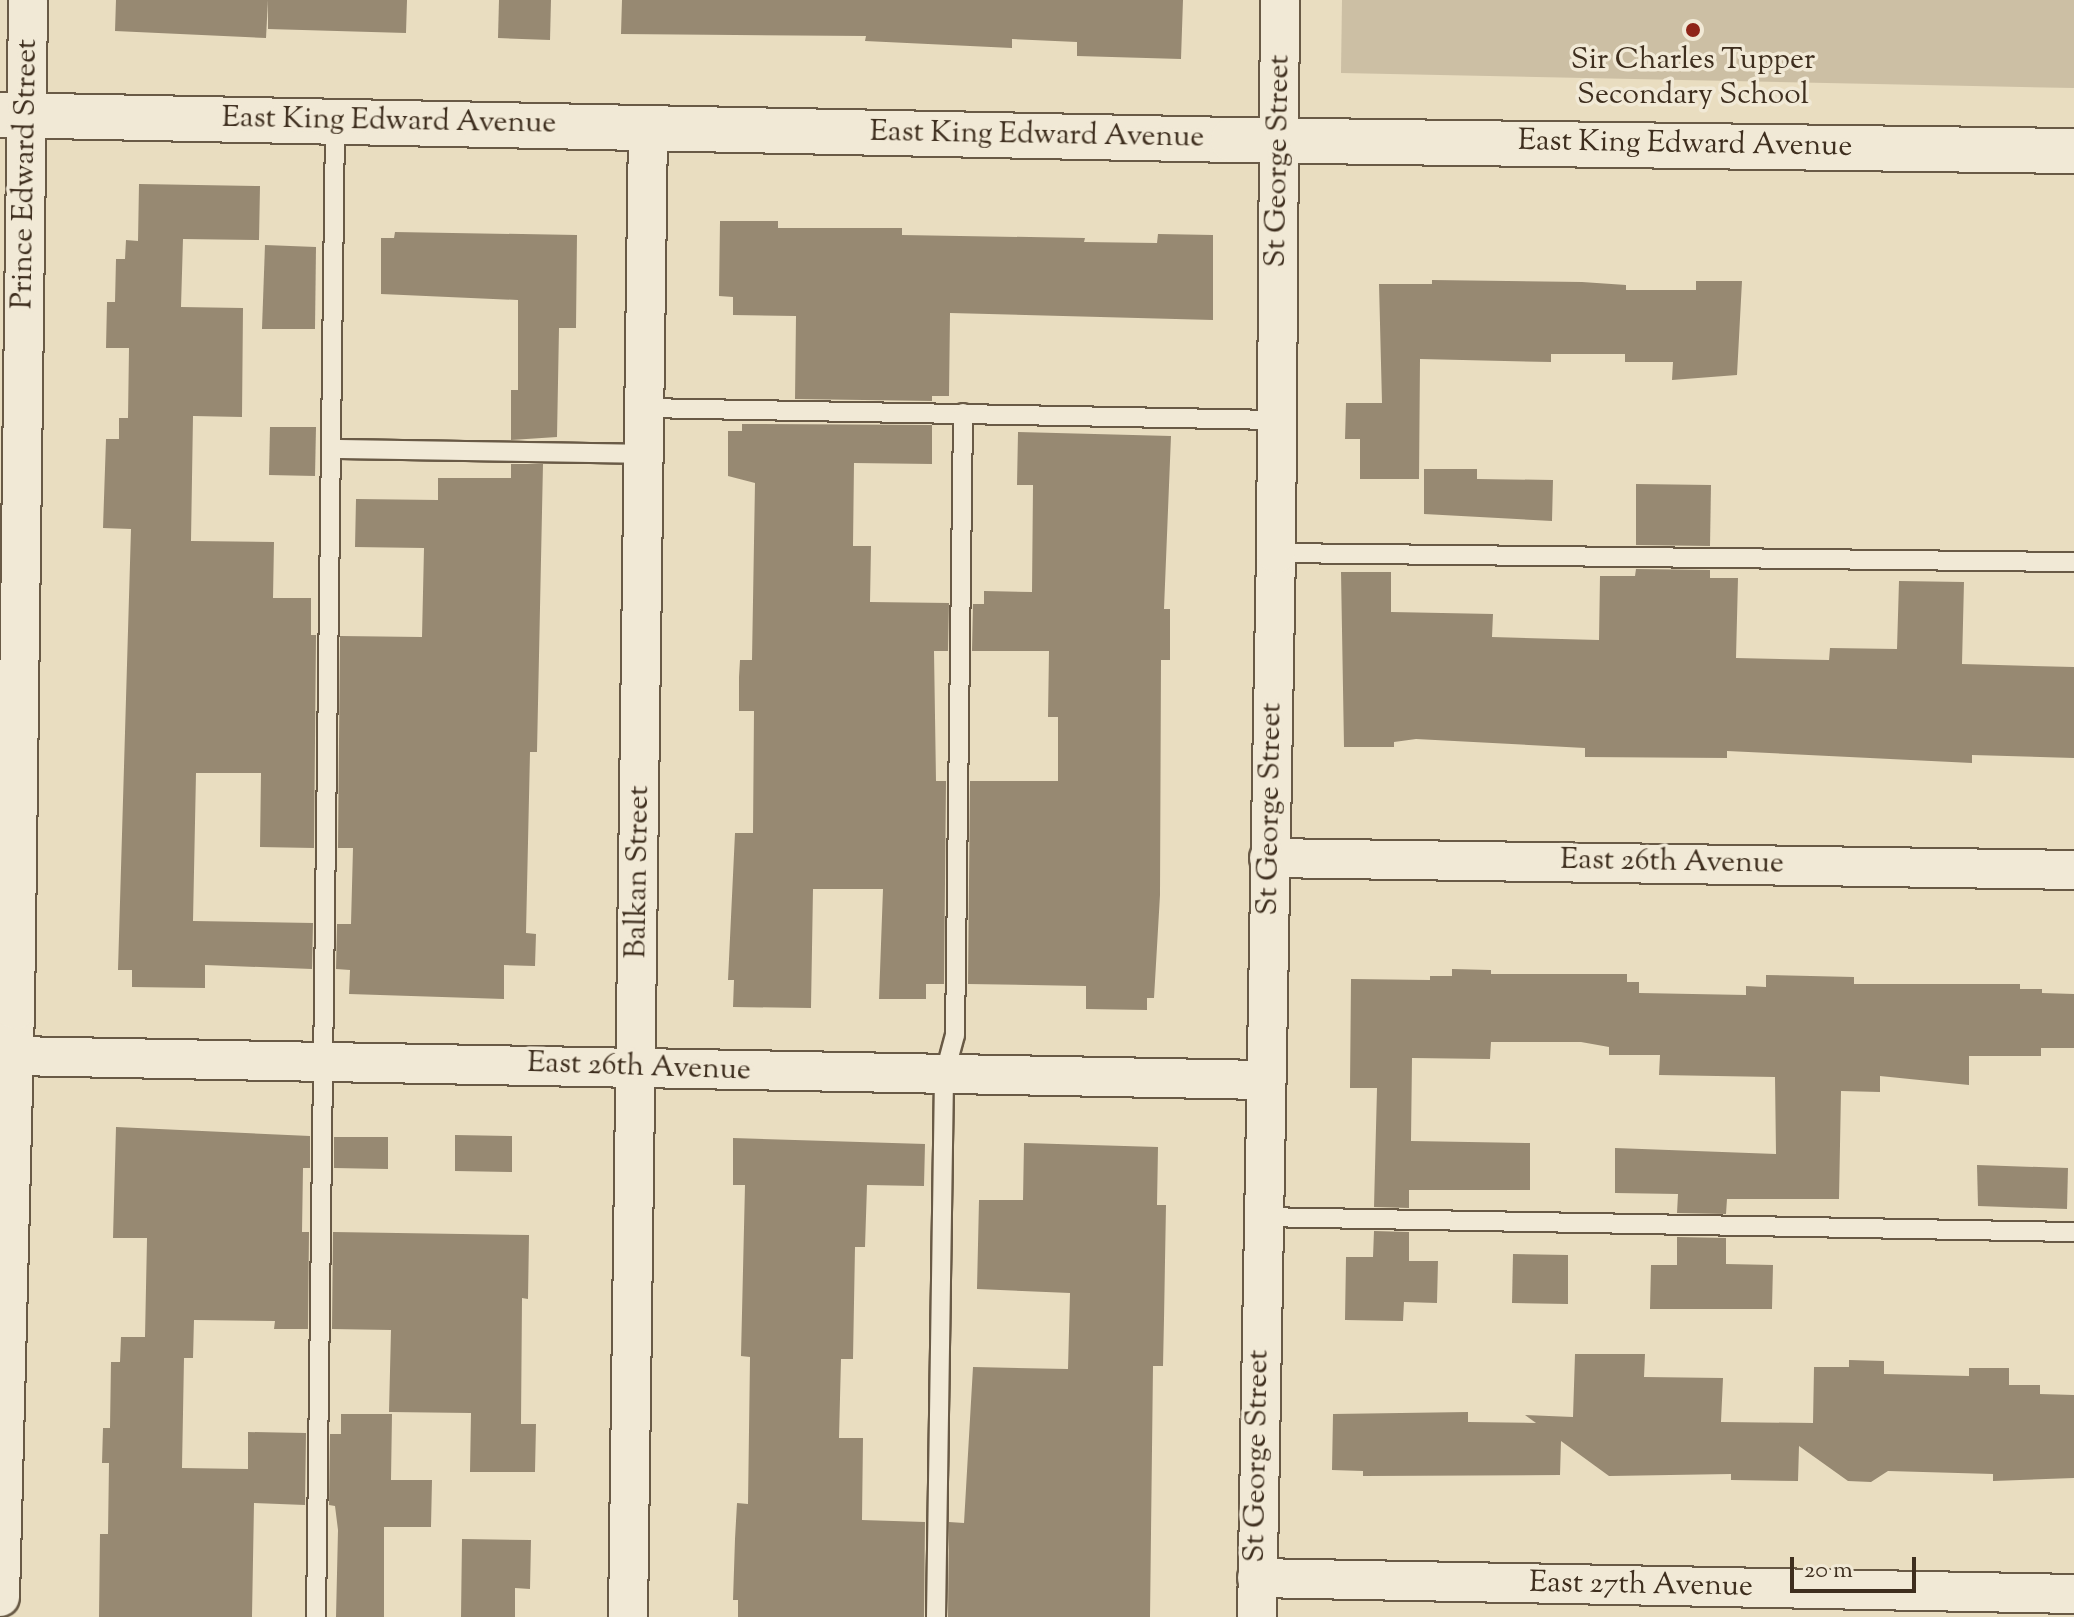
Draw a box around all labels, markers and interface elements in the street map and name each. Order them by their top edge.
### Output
marker: Sir Charles Tupper Secondary School [1684,21,1702,39]
street label: Prince Edward Street [6,39,46,309]
place label: Sir Charles Tupper Secondary School [1571,43,1815,114]
street label: St George Street [1259,54,1299,268]
street label: East King Edward Avenue [221,101,557,143]
street label: East King Edward Avenue [869,115,1205,157]
street label: East King Edward Avenue [1517,124,1853,166]
street label: St George Street [1251,702,1291,916]
street label: Balkan Street [619,785,659,959]
street label: East 26th Avenue [1560,843,1784,883]
street label: East 26th Avenue [527,1046,751,1090]
street label: St George Street [1238,1349,1278,1563]
scale bar [1794,1541,1920,1591]
text: 20 m [1804,1554,1853,1588]
street label: East 27th Avenue [1529,1566,1753,1606]

